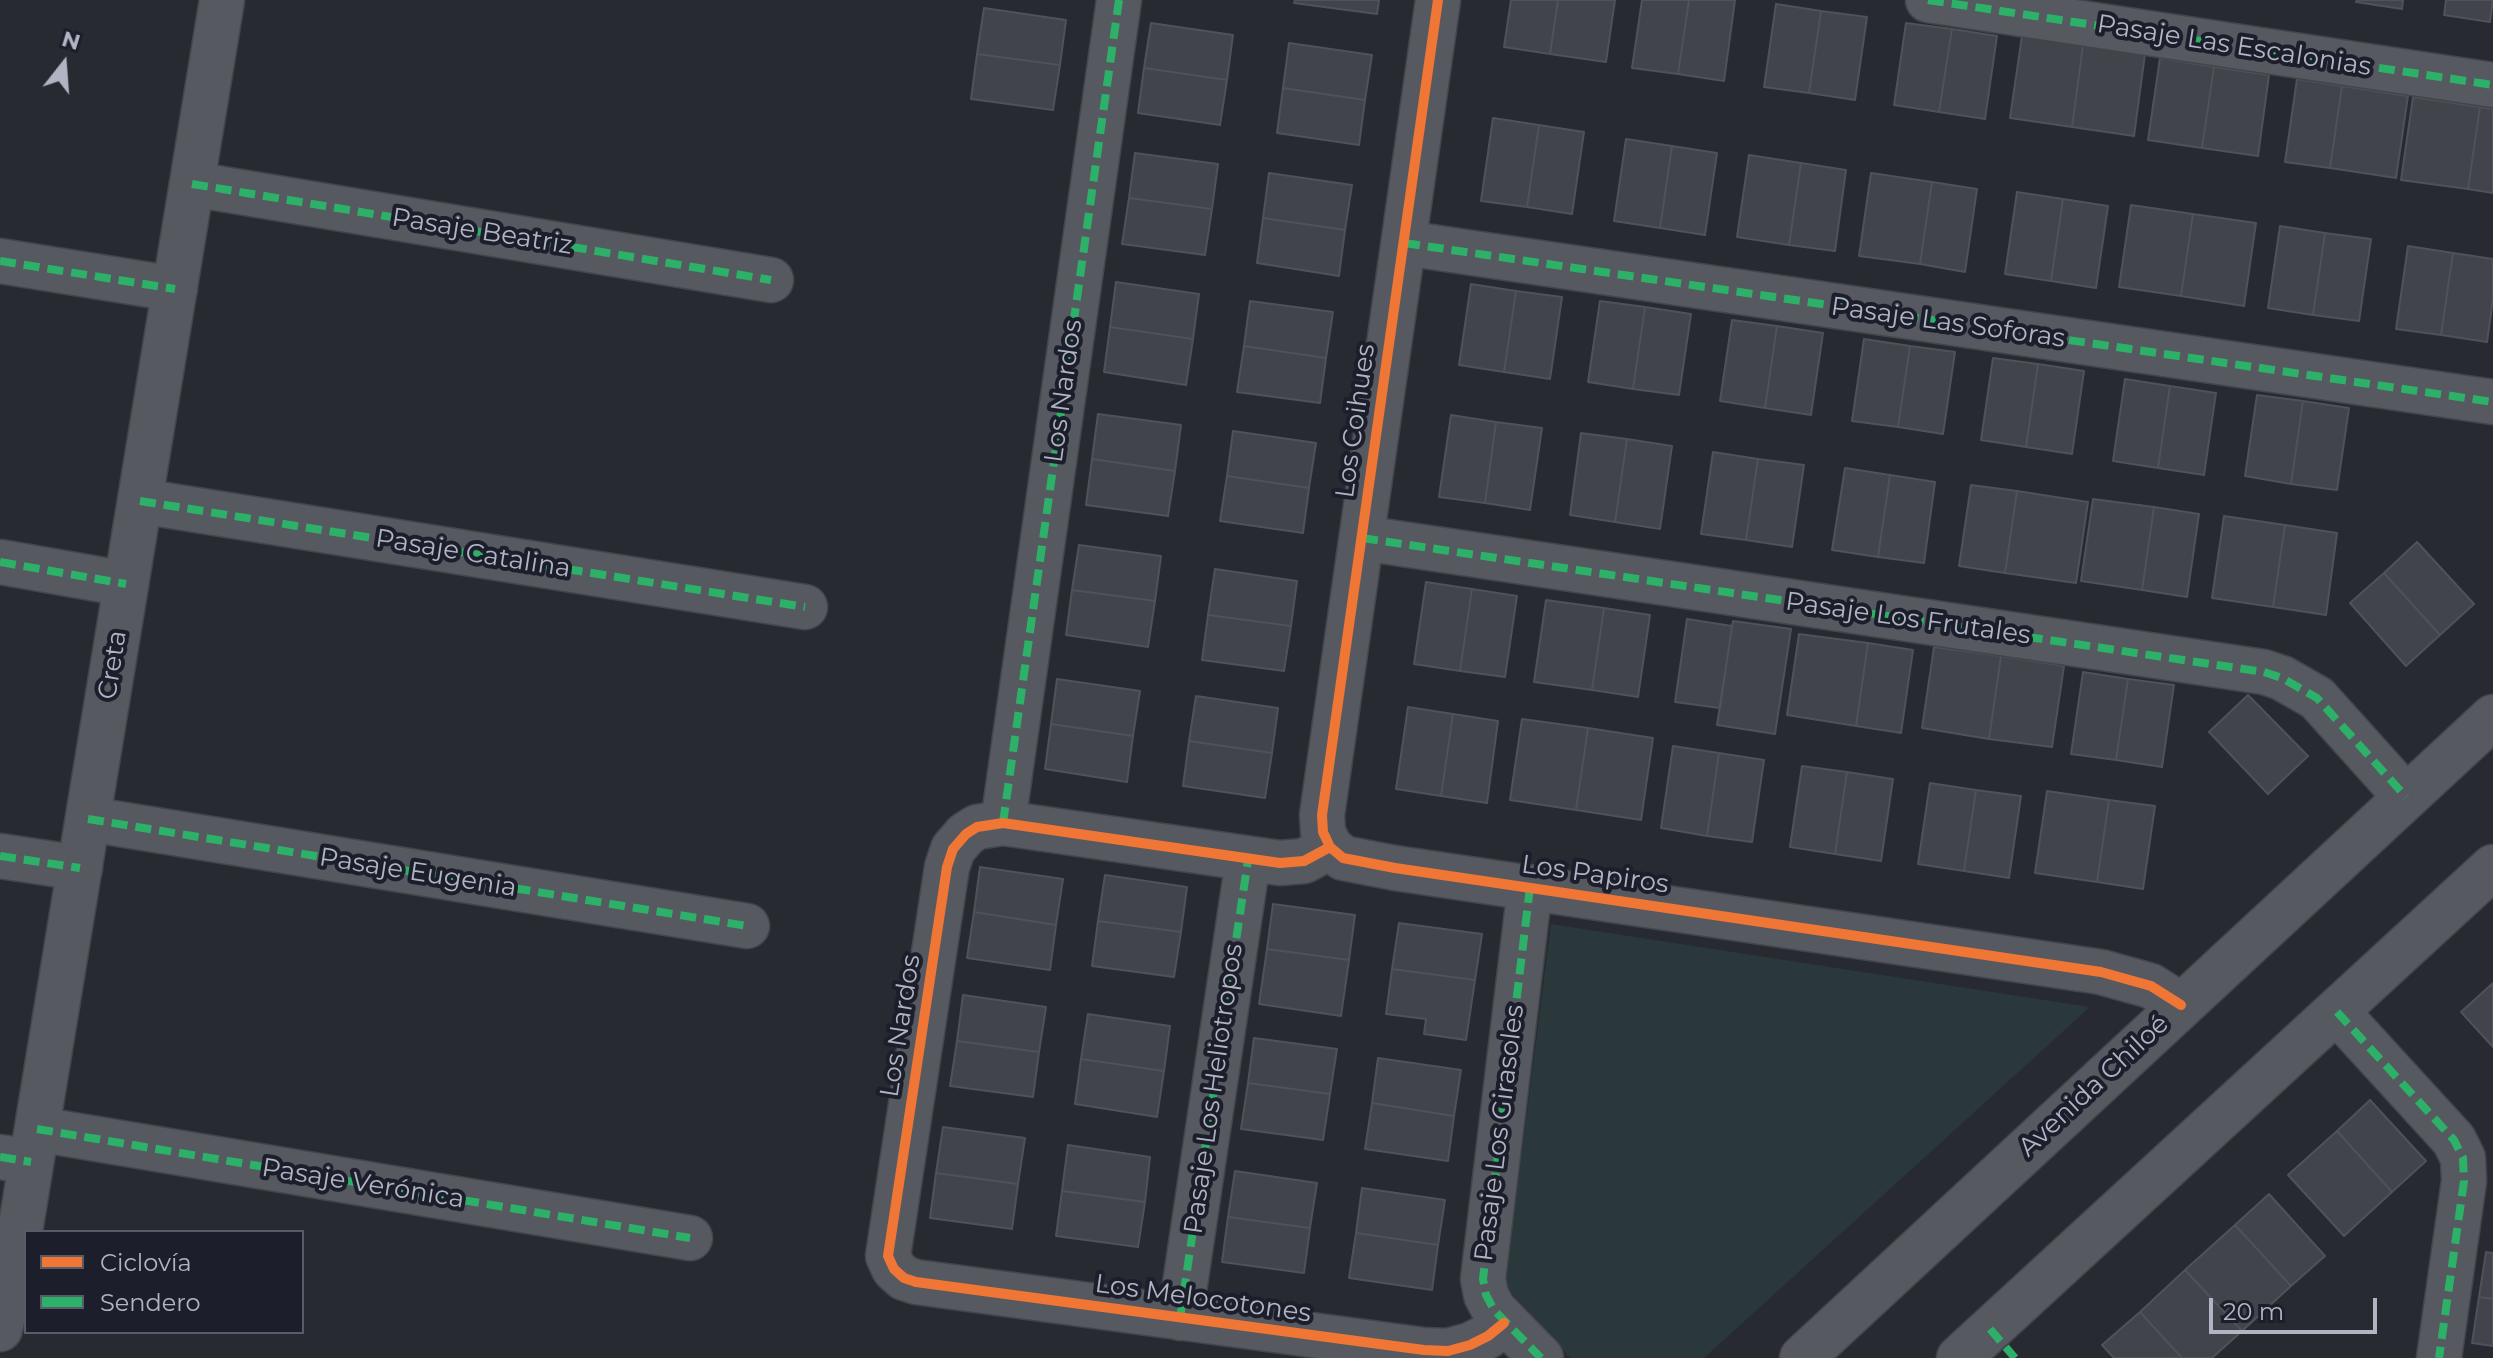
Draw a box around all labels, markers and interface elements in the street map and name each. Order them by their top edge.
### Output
street label: Pasaje Las Escalonias [2095,9,2373,83]
north arrow [24,24,104,104]
text: N [59,25,84,56]
street label: Pasaje Beatriz [389,202,575,262]
street label: Pasaje Las Soforas [1829,291,2067,355]
street label: Los Nardos [1039,317,1089,465]
street label: Los Coihues [1330,342,1382,500]
street label: Pasaje Catalina [373,523,573,585]
street label: Pasaje Los Frutales [1784,586,2032,652]
street label: Creta [92,628,134,702]
street label: Pasaje Eugenia [317,842,519,904]
street label: Los Papiros [1519,849,1671,901]
street label: Pasaje Los Heliotropos [1178,942,1250,1236]
street label: Los Nardos [874,952,928,1100]
street label: Pasaje Los Girasoles [1469,1003,1531,1263]
street label: Avenida Chiloé [2013,1009,2175,1163]
street label: Pasaje Verónica [259,1153,467,1215]
legend [24,1230,304,1334]
text: Ciclovía [100,1248,192,1277]
street label: Los Melocotones [1093,1268,1313,1330]
scale bar [2213,1282,2381,1332]
text: Sendero [100,1288,201,1317]
text: 20 m [2223,1297,2284,1326]

